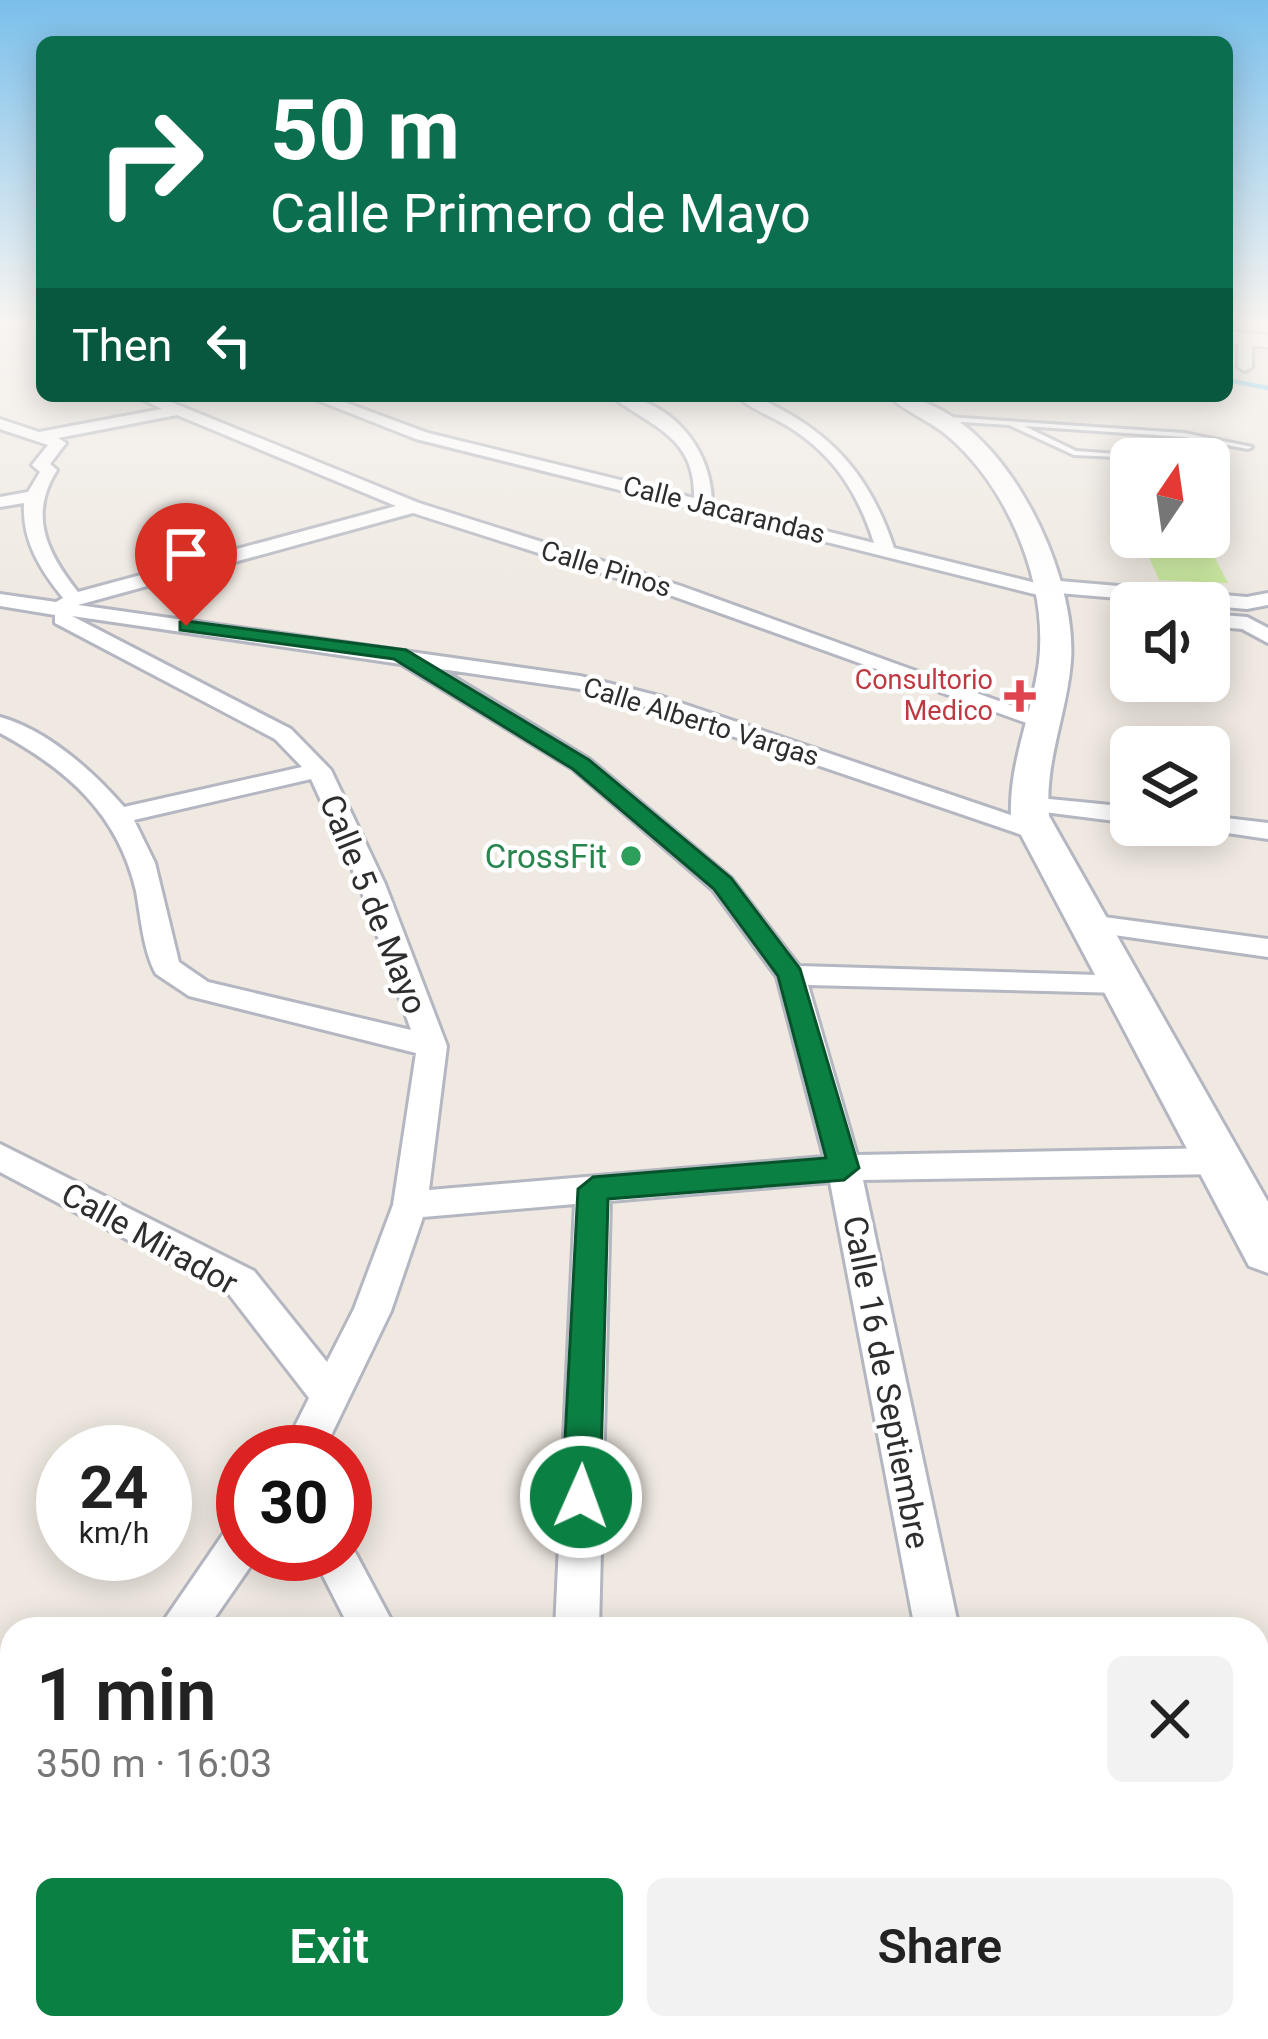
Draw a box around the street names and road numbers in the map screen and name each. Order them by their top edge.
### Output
street label: Calle Jacarandas [620,469,828,551]
street label: Calle Pinos [537,534,675,604]
street label: Calle Alberto Vargas [579,671,823,773]
street label: Calle 5 de Mayo [312,789,435,1019]
street label: Calle Mirador [55,1174,245,1303]
street label: Calle 16 de Septiembre [835,1212,938,1552]

